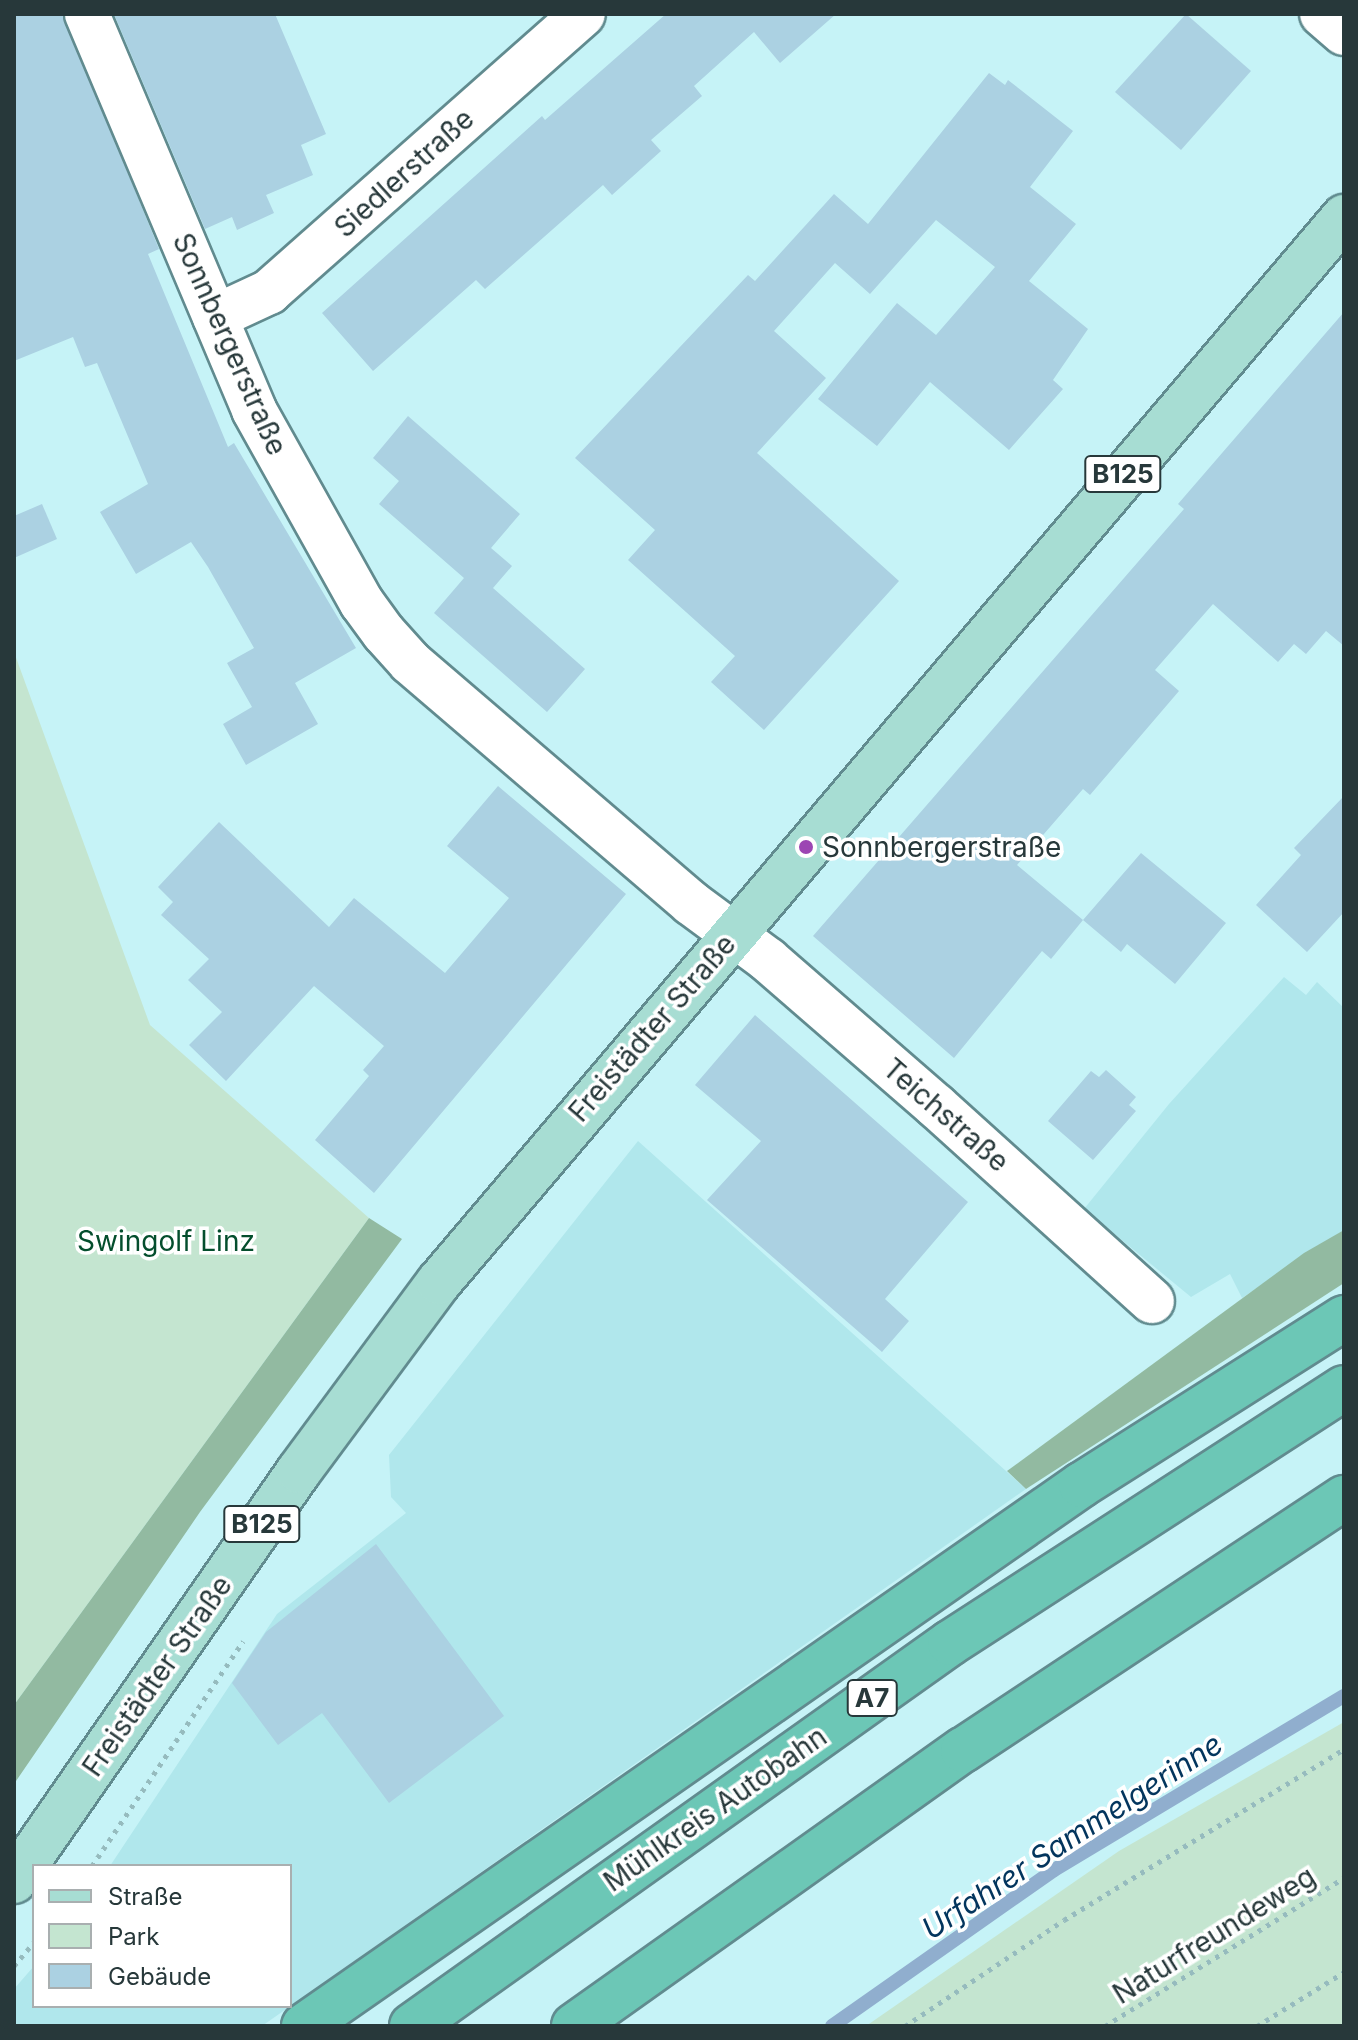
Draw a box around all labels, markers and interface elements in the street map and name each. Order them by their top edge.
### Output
street label: Siedlerstraße [327,102,481,244]
street label: Sonnbergerstraße [166,228,294,460]
road number: B125 [1083,452,1163,496]
place label: Sonnbergerstraße [822,830,1061,864]
marker: Sonnbergerstraße [797,838,815,856]
street label: Freistädter Straße [562,928,742,1128]
street label: Teichstraße [876,1051,1016,1179]
park label: Swingolf Linz [77,1224,255,1258]
road number: B125 [222,1502,302,1546]
street label: Freistädter Straße [75,1569,239,1783]
road number: A7 [846,1676,898,1720]
street label: Mühlkreis Autobahn [597,1719,833,1899]
water label: Urfahrer Sammelgerinne [915,1725,1229,1947]
street label: Naturfreundeweg [1107,1859,1321,2011]
legend [32,1864,292,2008]
text: Straße [108,1882,183,1911]
text: Park [108,1922,159,1951]
text: Gebäude [108,1962,211,1991]

